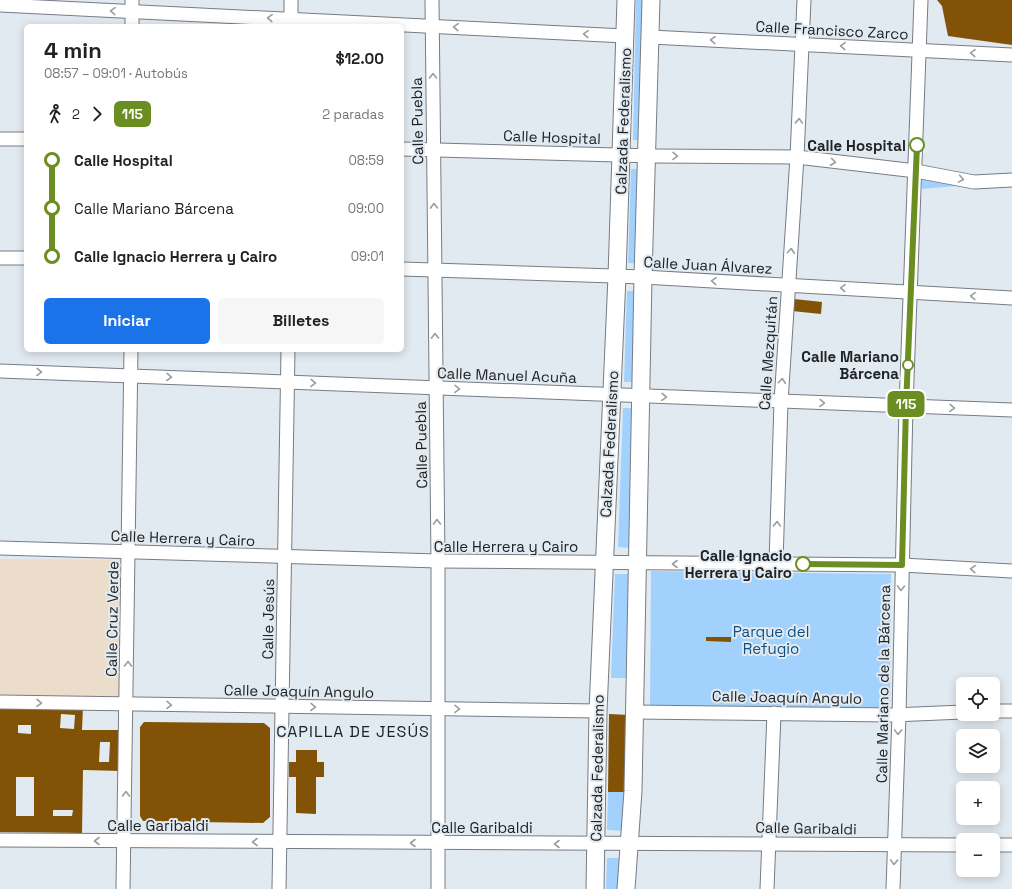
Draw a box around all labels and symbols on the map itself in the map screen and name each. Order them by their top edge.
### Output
one-way arrow [110,6,116,15]
one-way arrow [267,14,274,23]
street label: Calle Francisco Zarco [755,17,909,43]
one-way arrow [453,23,459,31]
one-way arrow [583,29,589,38]
one-way arrow [710,36,716,44]
one-way arrow [840,42,846,51]
street label: Calzada Federalismo [611,47,635,195]
one-way arrow [970,49,976,57]
one-way arrow [428,73,437,79]
street label: Calle Puebla [407,77,427,165]
one-way arrow [795,118,803,124]
street label: Calle Hospital [503,126,601,148]
place label: Calle Hospital [807,136,906,155]
marker: Calle Hospital [909,137,925,153]
one-way arrow [672,152,678,160]
one-way arrow [829,157,836,166]
one-way arrow [958,175,964,183]
one-way arrow [430,203,438,209]
one-way arrow [787,248,796,254]
street label: Calle Juan Álvarez [643,252,773,278]
one-way arrow [711,276,717,285]
one-way arrow [840,284,846,293]
one-way arrow [970,292,976,300]
street label: Calle Mezquitán [755,295,781,411]
one-way arrow [431,333,439,339]
place label: Calle Mariano Bárcena [801,347,899,383]
marker: Calle Mariano Bárcena [902,359,914,371]
street label: Calle Manuel Acuña [437,363,578,387]
one-way arrow [36,368,42,376]
street label: Calzada Federalismo [596,370,622,518]
one-way arrow [166,373,172,382]
one-way arrow [778,378,787,384]
one-way arrow [310,379,316,387]
one-way arrow [454,385,460,393]
line badge: 115 [883,391,929,417]
one-way arrow [661,393,667,402]
one-way arrow [819,399,825,407]
street label: Calle Puebla [411,401,431,489]
one-way arrow [949,404,955,412]
one-way arrow [433,519,442,525]
one-way arrow [773,521,781,527]
street label: Calle Herrera y Cairo [110,526,256,550]
street label: Calle Herrera y Cairo [434,537,578,556]
place label: Calle Ignacio Herrera y Cairo [685,546,792,582]
marker: Calle Ignacio Herrera y Cairo [795,556,811,572]
one-way arrow [672,560,678,568]
street label: Calle Cruz Verde [101,561,123,677]
one-way arrow [970,564,976,573]
street label: Calle Jesús [258,578,278,660]
street label: Calle Mariano de la Bárcena [872,584,894,783]
one-way arrow [897,585,905,591]
park label: Parque del Refugio [733,622,809,658]
one-way arrow [124,661,132,667]
street label: Calle Joaquín Angulo [224,680,374,702]
street label: Calle Joaquín Angulo [712,686,862,708]
street label: Calzada Federalismo [586,694,608,842]
one-way arrow [36,699,42,707]
one-way arrow [166,701,172,709]
one-way arrow [310,703,316,711]
one-way arrow [454,705,460,713]
district label: CAPILLA DE JESÚS [276,721,430,742]
one-way arrow [894,729,903,735]
one-way arrow [122,791,130,797]
street label: Calle Garibaldi [107,816,209,835]
street label: Calle Garibaldi [431,818,533,837]
street label: Calle Garibaldi [755,818,857,838]
one-way arrow [94,837,100,845]
one-way arrow [252,838,258,846]
one-way arrow [410,839,416,847]
one-way arrow [554,840,560,848]
one-way arrow [889,859,898,865]

